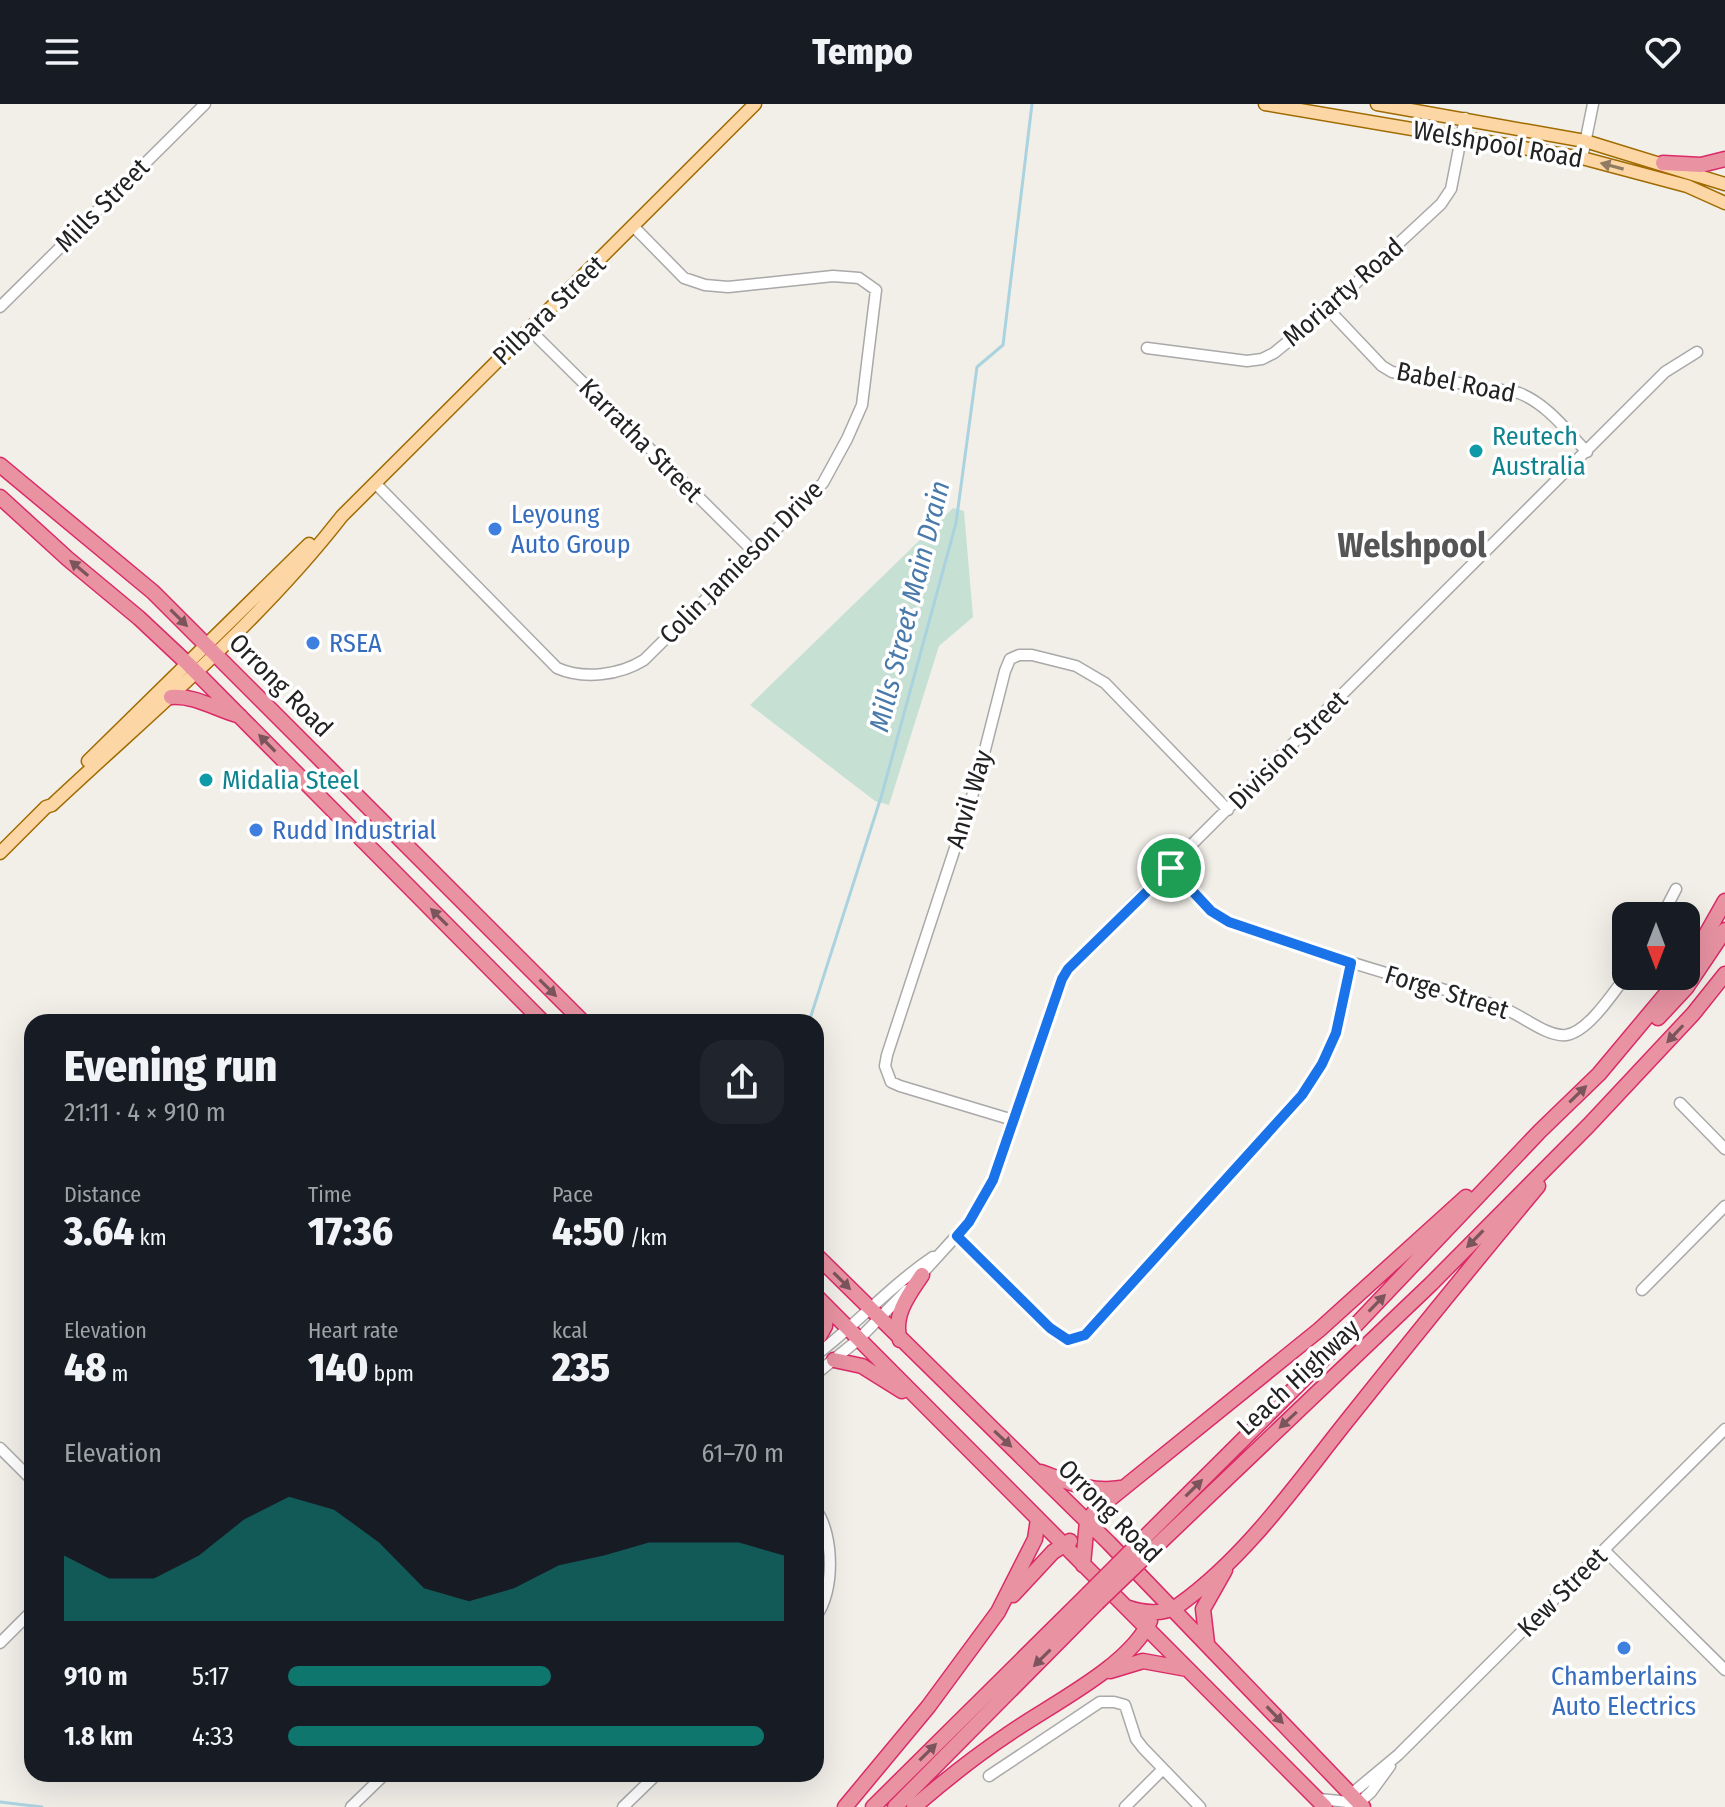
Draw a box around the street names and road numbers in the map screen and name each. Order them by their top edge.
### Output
street label: Welshpool Road [1411,114,1585,175]
street label: Mills Street [49,152,156,259]
street label: Moriarty Road [1277,232,1410,353]
street label: Pilbara Street [487,249,612,372]
street label: Babel Road [1394,356,1518,409]
street label: Karratha Street [573,372,709,509]
street label: Colin Jamieson Drive [653,474,830,651]
street label: Orrong Road [223,627,339,743]
street label: Division Street [1223,684,1354,816]
street label: Anvil Way [940,746,999,852]
street label: Forge Street [1381,959,1513,1026]
street label: Leach Highway [1231,1313,1366,1442]
street label: Orrong Road [1052,1453,1168,1569]
street label: Kew Street [1511,1541,1614,1643]

